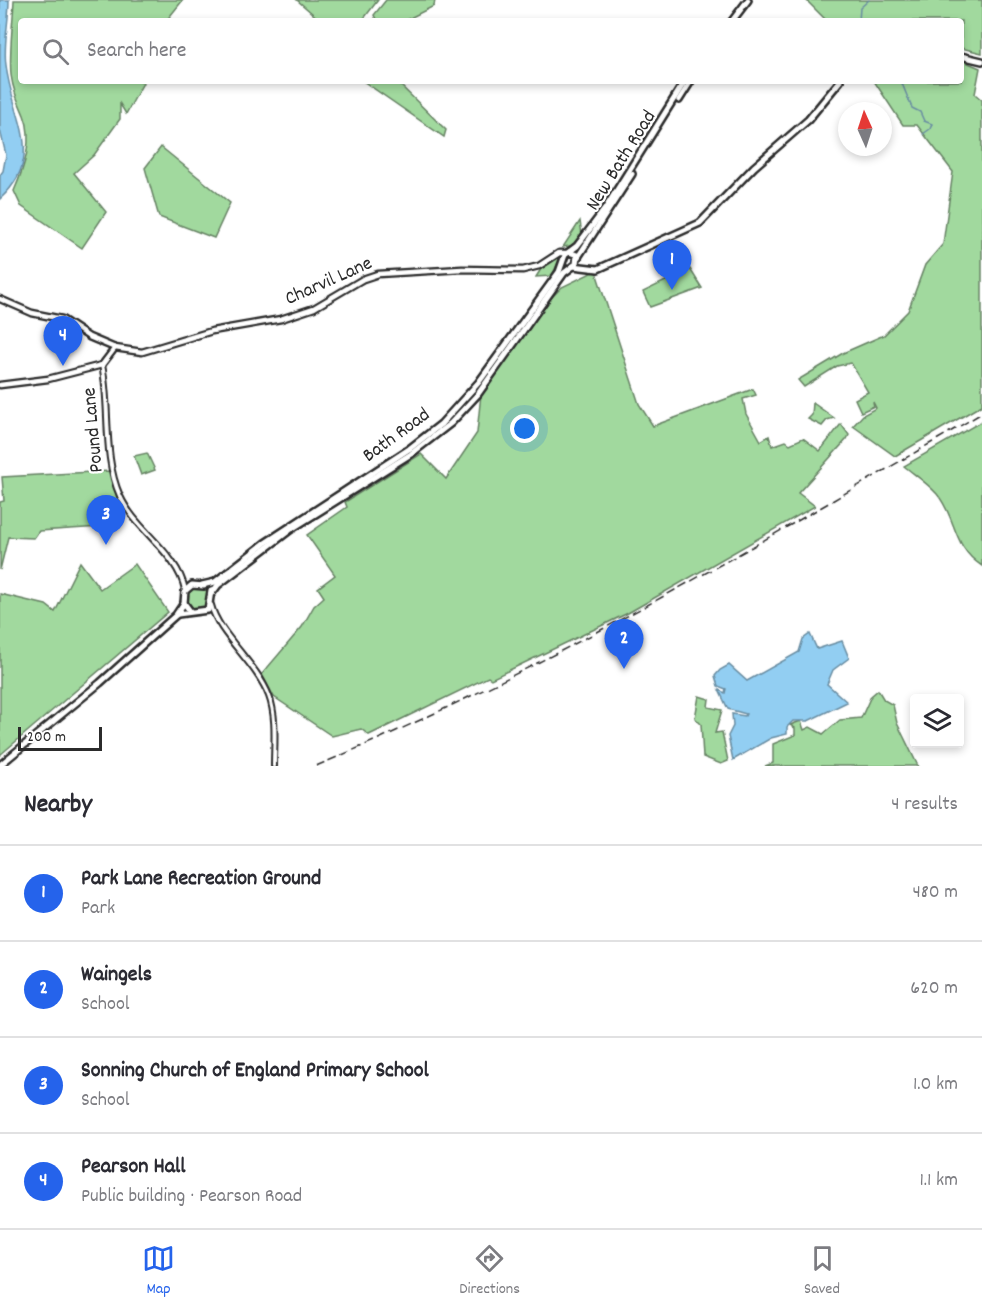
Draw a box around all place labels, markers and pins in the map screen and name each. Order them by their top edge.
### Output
pin: 1 [652,240,692,290]
pin: 4 [44,316,82,366]
pin: 3 [86,496,126,545]
pin: 2 [604,620,644,669]

